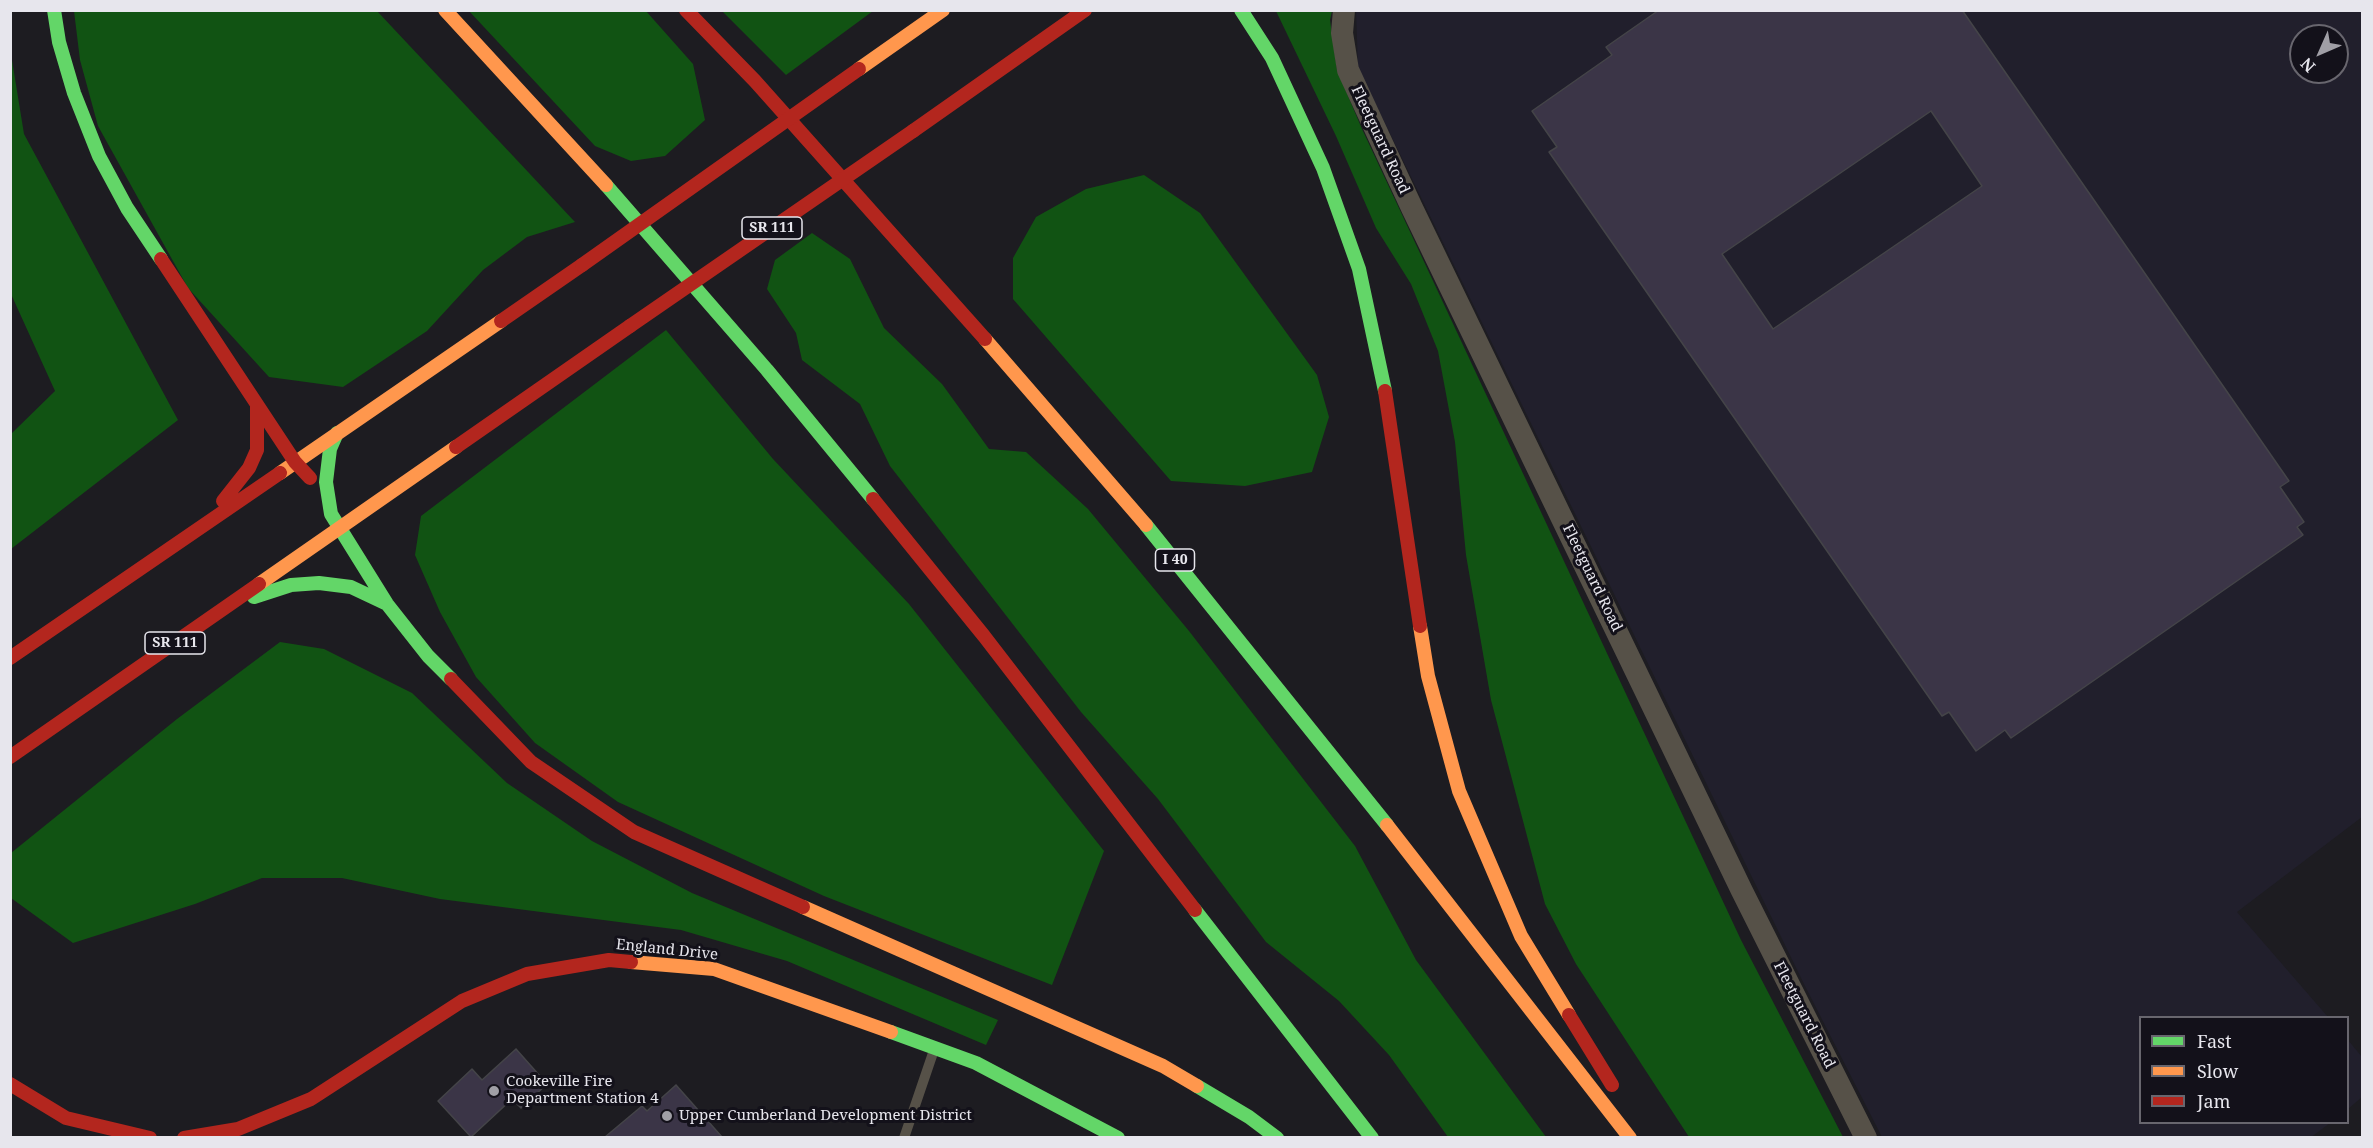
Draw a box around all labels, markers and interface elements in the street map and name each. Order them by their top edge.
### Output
north arrow [2289,24,2349,84]
text: N [2295,53,2320,78]
street label: Fleetguard Road [1347,83,1413,197]
road number: SR 111 [742,217,802,239]
street label: Fleetguard Road [1558,521,1626,635]
road number: I 40 [1156,549,1194,571]
road number: SR 111 [145,632,205,654]
street label: England Drive [615,936,719,964]
street label: Fleetguard Road [1769,959,1839,1071]
legend [2139,1016,2349,1124]
text: Fast [2197,1029,2232,1053]
text: Slow [2197,1059,2238,1083]
place label: Cookeville Fire Department Station 4 [506,1073,659,1108]
marker: Cookeville Fire Department Station 4 [487,1084,501,1098]
text: Jam [2197,1089,2231,1113]
place label: Upper Cumberland Development District [679,1107,972,1125]
marker: Upper Cumberland Development District [660,1109,674,1123]

